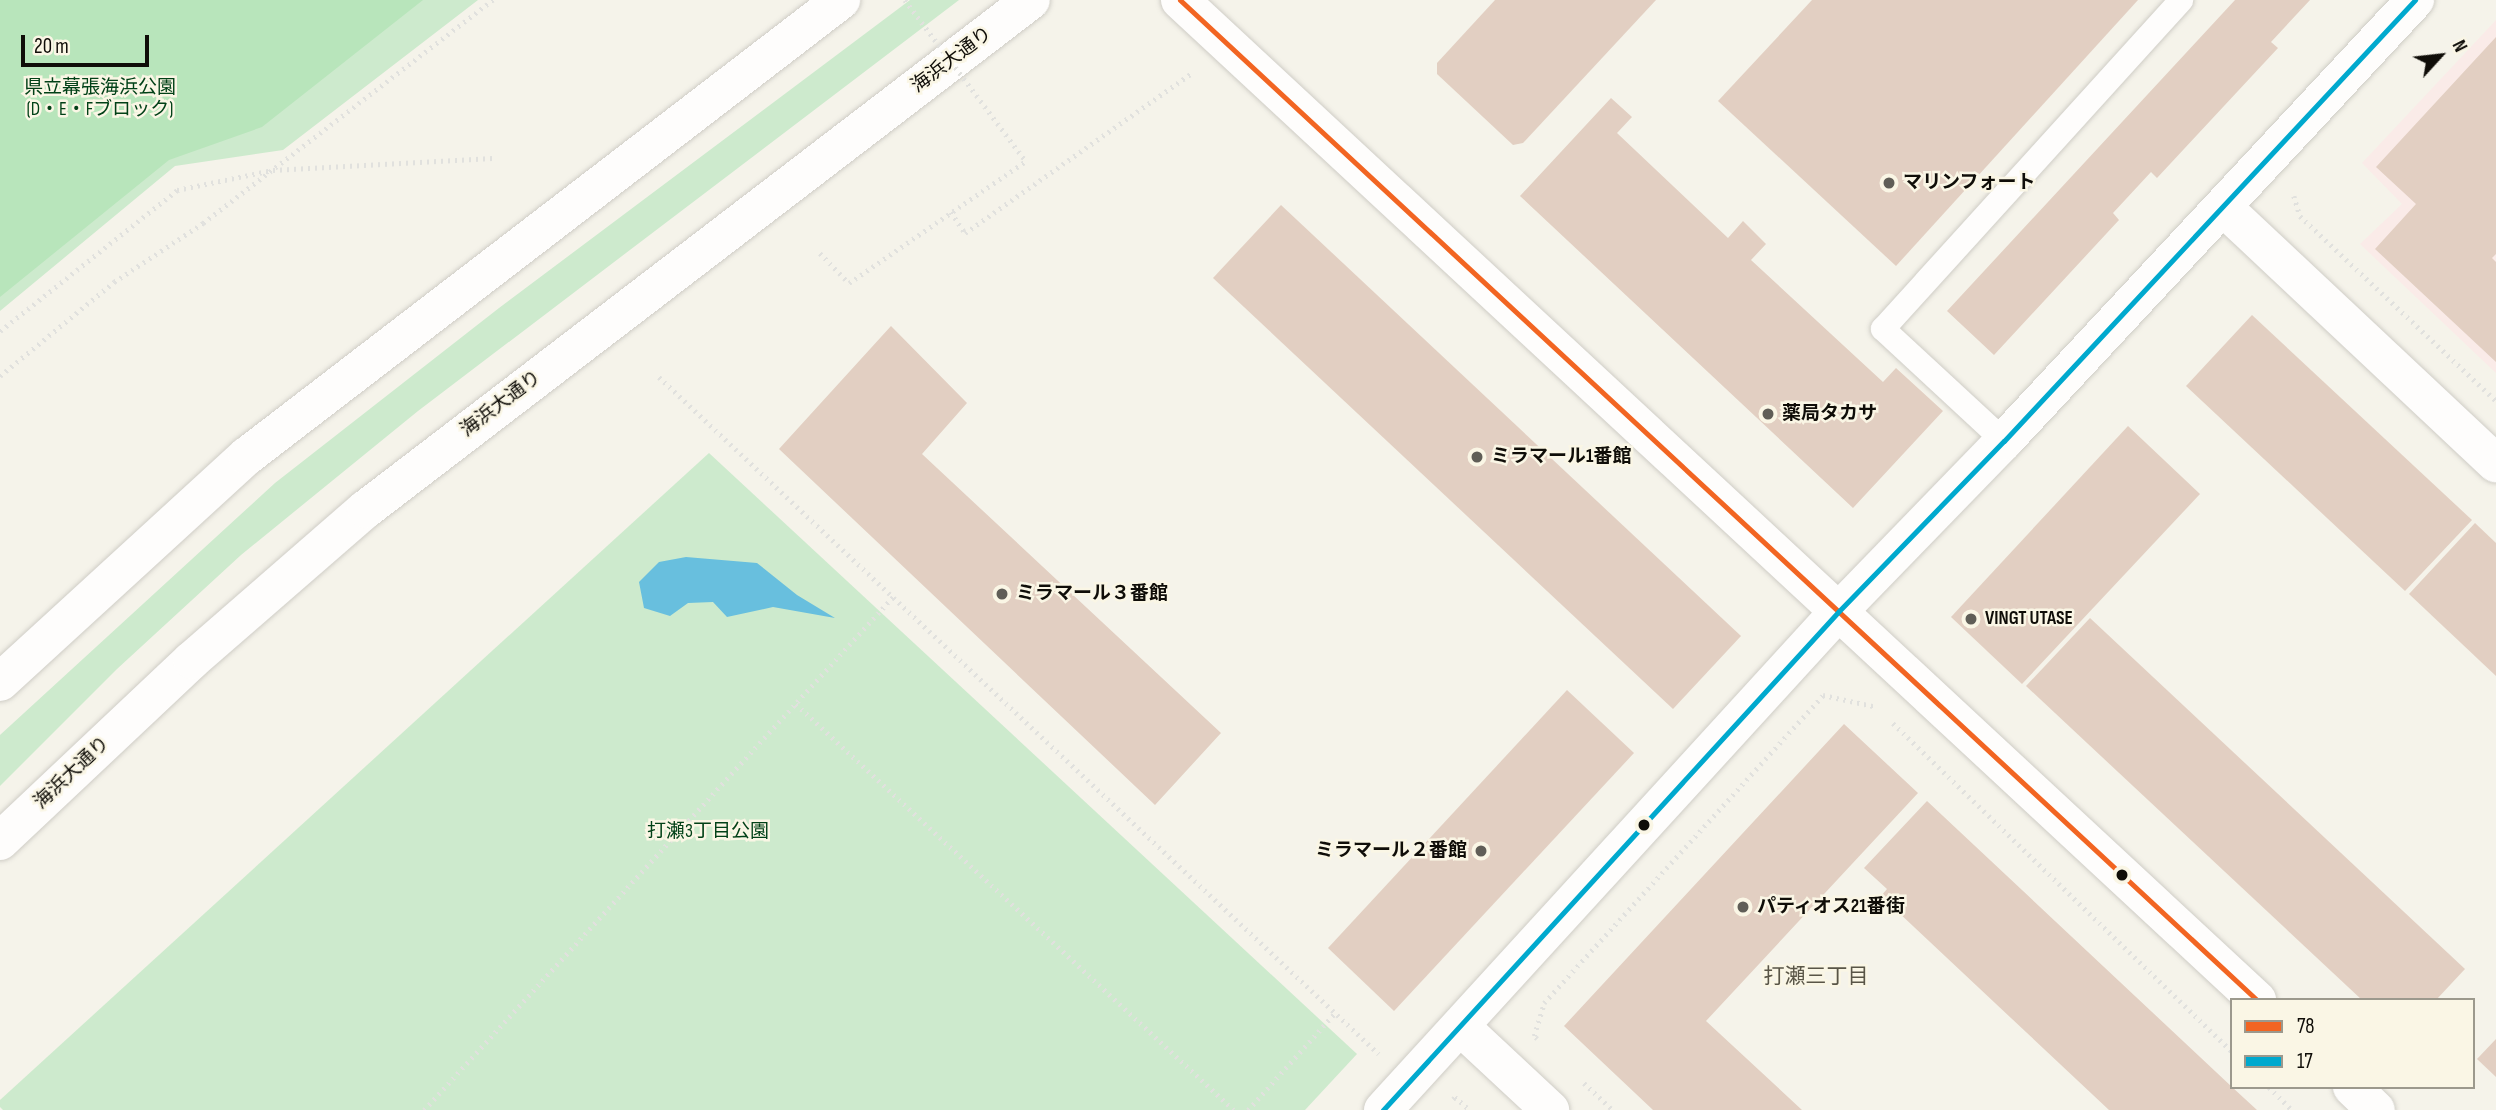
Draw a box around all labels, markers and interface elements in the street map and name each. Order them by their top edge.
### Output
scale bar [24,21,152,65]
north arrow [2405,21,2475,91]
street label: 海浜大通り [907,22,997,98]
text: 20 m [34,34,69,59]
text: N [2447,36,2472,56]
park label: 県立幕張海浜公園 (D・E・Fブロック) [24,77,176,121]
place label: マリンフォート [1903,172,2036,194]
marker: マリンフォート [1881,175,1897,191]
street label: 海浜大通り [456,366,546,442]
place label: 薬局タカサ [1782,403,1877,425]
marker: 薬局タカサ [1760,406,1776,422]
place label: ミラマール1番館 [1491,446,1631,468]
marker: ミラマール1番館 [1469,449,1485,465]
place label: ミラマール３番館 [1016,583,1168,605]
marker: ミラマール３番館 [994,586,1010,602]
place label: VINGT UTASE [1985,608,2073,630]
marker: VINGT UTASE [1963,611,1979,627]
street label: 海浜大通り [29,732,115,814]
unlabelled marker [1637,818,1651,832]
park label: 打瀬3丁目公園 [647,821,769,843]
place label: ミラマール２番館 [1315,840,1467,862]
marker: ミラマール２番館 [1473,843,1489,859]
unlabelled marker [2115,868,2129,882]
place label: パティオス21番街 [1757,896,1906,918]
marker: パティオス21番街 [1735,899,1751,915]
district label: 打瀬三丁目 [1764,964,1868,990]
legend [2230,998,2475,1089]
text: 78 [2297,1014,2315,1039]
text: 17 [2297,1049,2313,1074]

